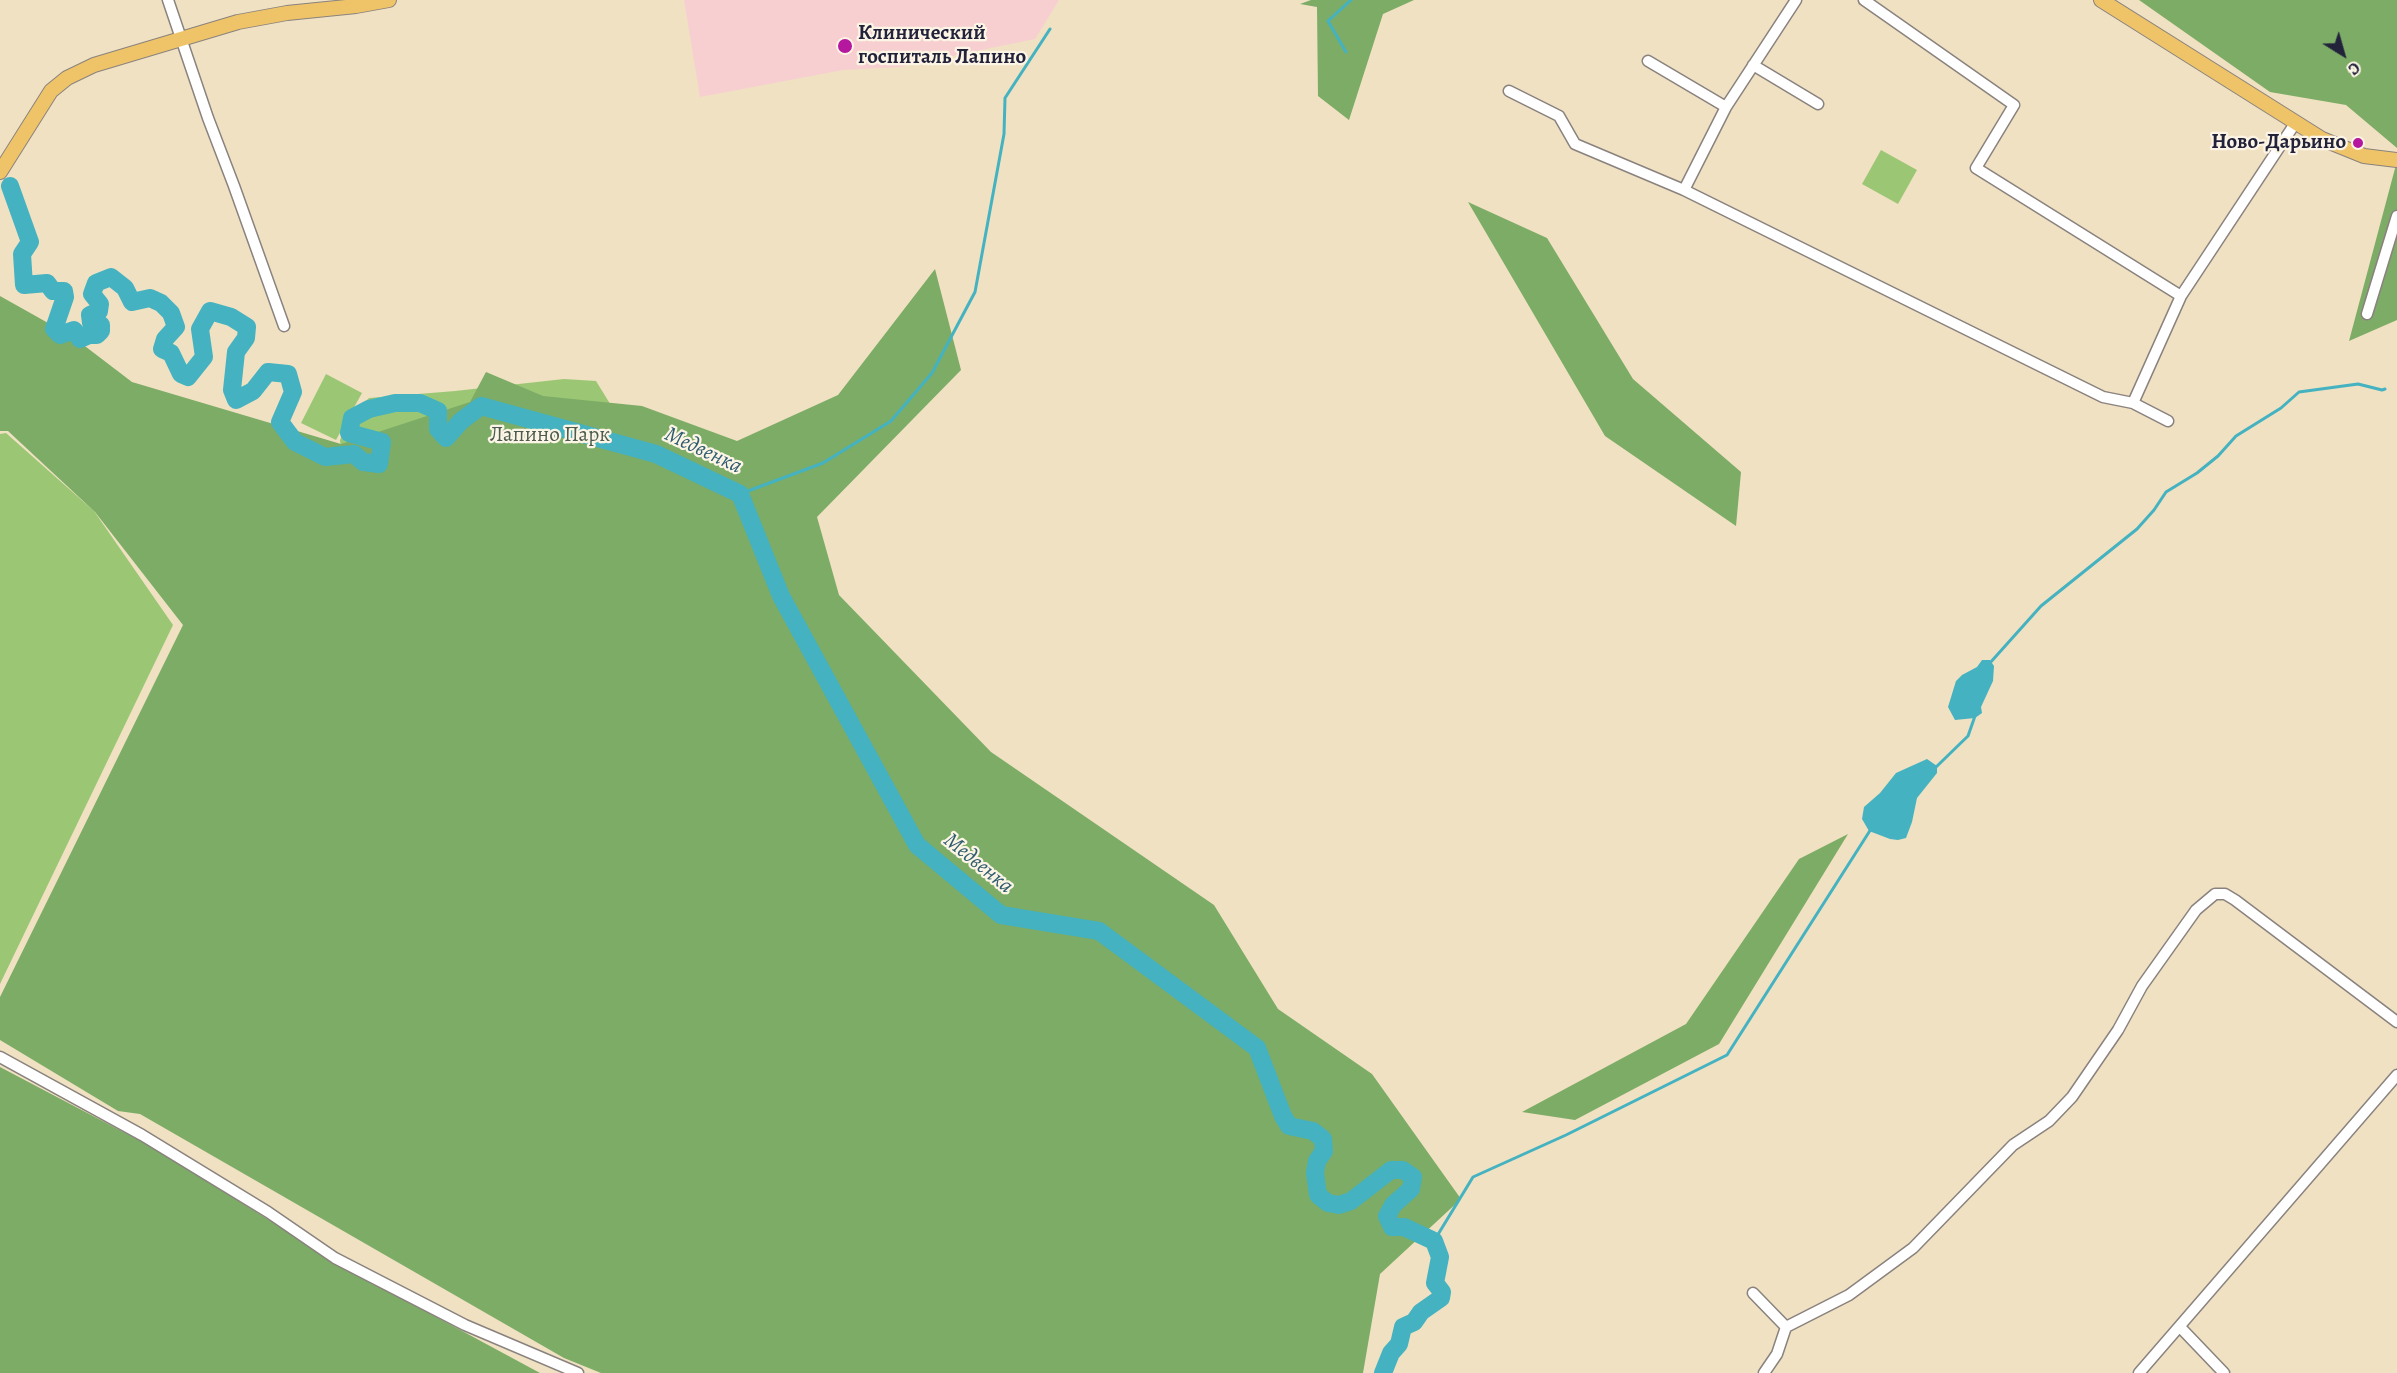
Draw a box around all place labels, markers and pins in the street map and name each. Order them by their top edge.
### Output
place label: Клинический госпиталь Лапино [858,21,1026,71]
marker: Клинический госпиталь Лапино [836,37,854,55]
place label: Ново-Дарьино [2211,130,2346,156]
marker: Ново-Дарьино [2351,136,2365,150]

